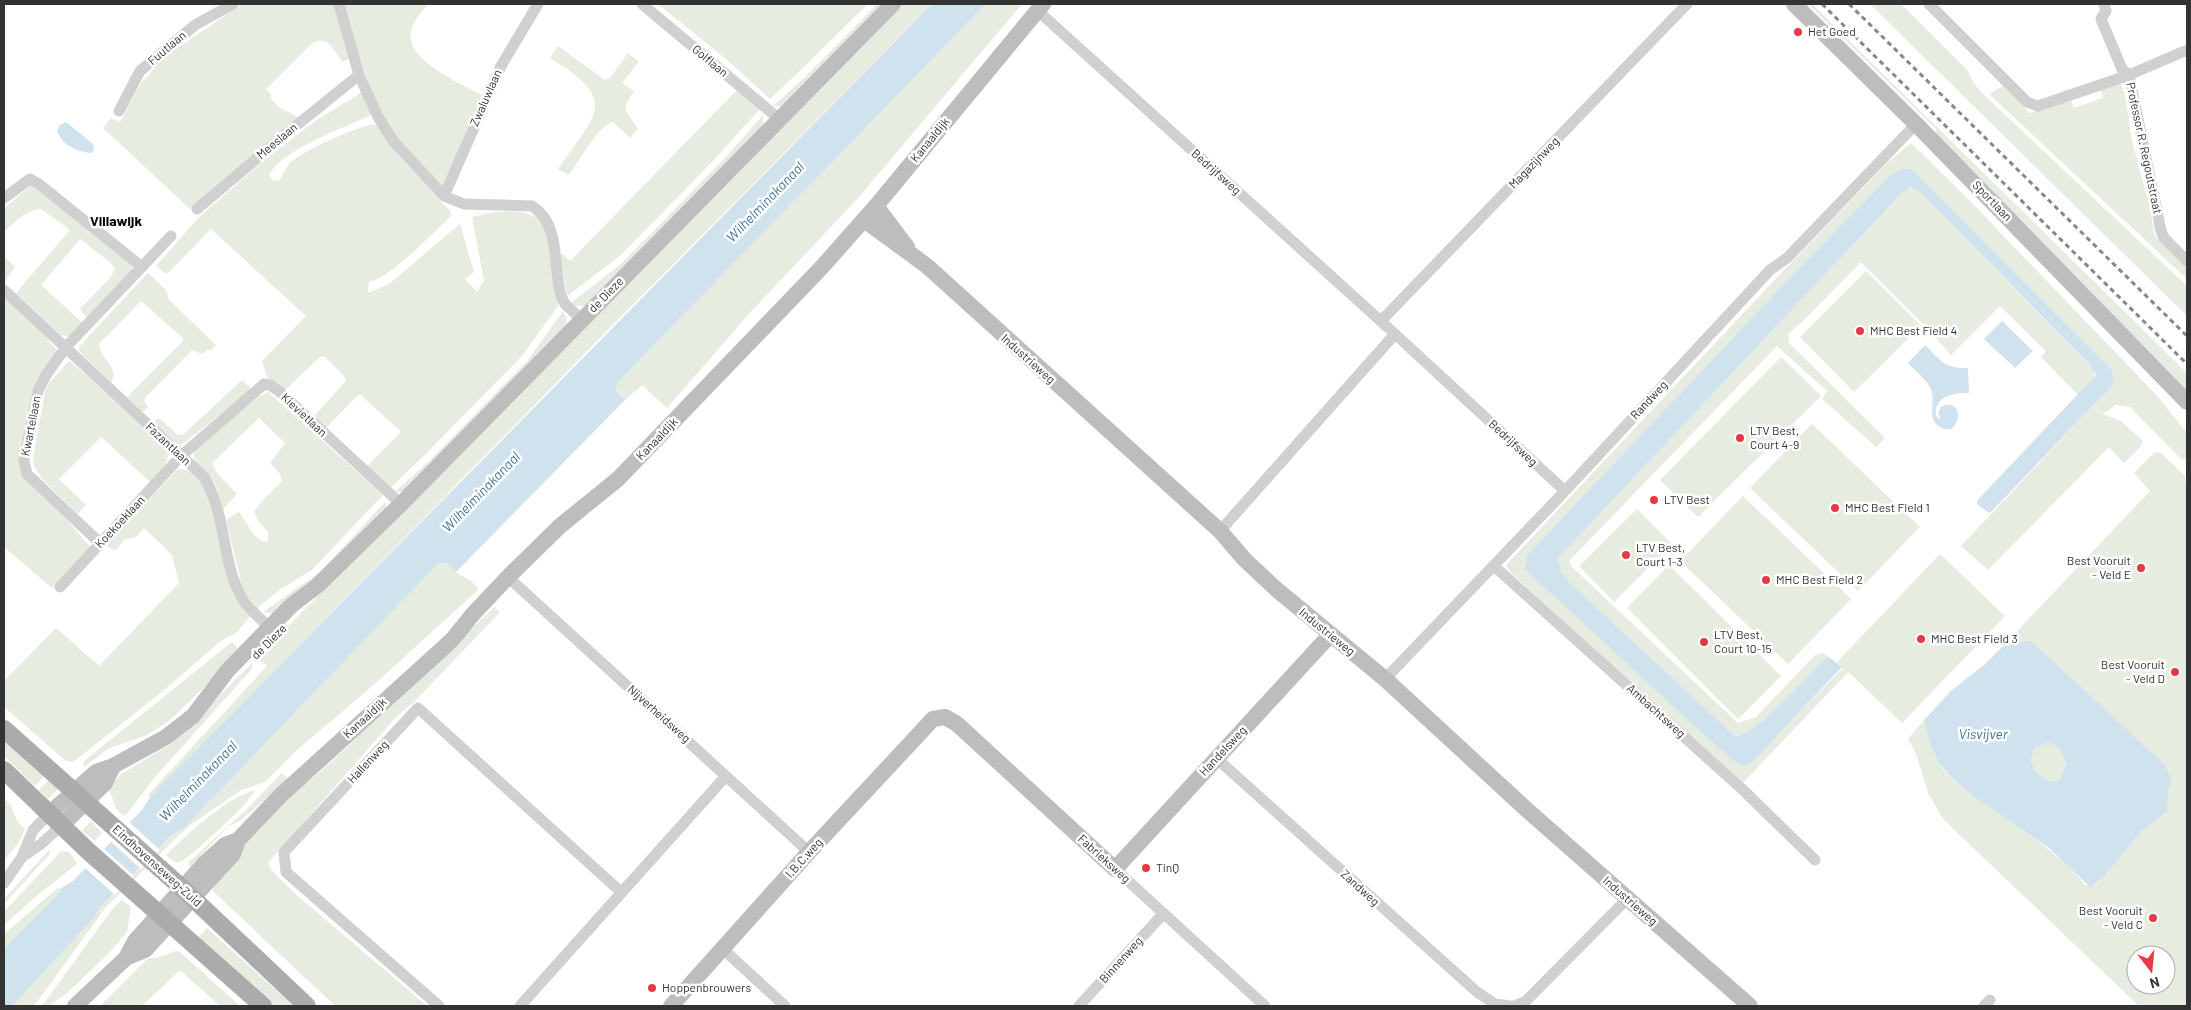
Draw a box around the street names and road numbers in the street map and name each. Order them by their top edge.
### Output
street label: Fuutlaan [144,27,188,67]
street label: Golflaan [690,41,731,79]
street label: Zwaluwlaan [466,67,504,128]
street label: Professor R. Regoutstraat [2124,81,2166,215]
street label: Kanaaldijk [907,114,952,165]
street label: Meeslaan [253,119,299,161]
street label: Magazijnweg [1505,134,1561,191]
street label: Bedrijfsweg [1189,145,1244,197]
street label: Sportlaan [1970,177,2015,223]
street label: de Dieze [585,274,626,315]
street label: Industrieweg [999,330,1058,386]
street label: Randweg [1627,377,1670,422]
street label: Kievietlaan [279,390,331,439]
street label: Kwartellaan [17,394,43,457]
street label: Kanaaldijk [633,414,680,462]
street label: Bedrijfsweg [1486,416,1541,468]
street label: Fazantlaan [143,419,194,468]
street label: Koekoeklaan [92,492,147,550]
street label: Industrieweg [1297,605,1358,658]
street label: de Dieze [248,621,289,662]
street label: Ambachtsweg [1625,680,1689,740]
street label: Nijverheidsweg [625,681,694,745]
street label: Kanaaldijk [340,694,389,740]
street label: Handelsweg [1196,723,1249,778]
street label: Hallenweg [344,737,391,786]
street label: Eindhovenseweg-Zuid [110,822,205,909]
street label: Fabrieksweg [1076,831,1134,885]
street label: I.B.C.weg [782,835,825,880]
street label: Zandweg [1339,866,1383,908]
street label: Industrieweg [1601,873,1661,928]
street label: Binnenweg [1096,933,1145,985]

